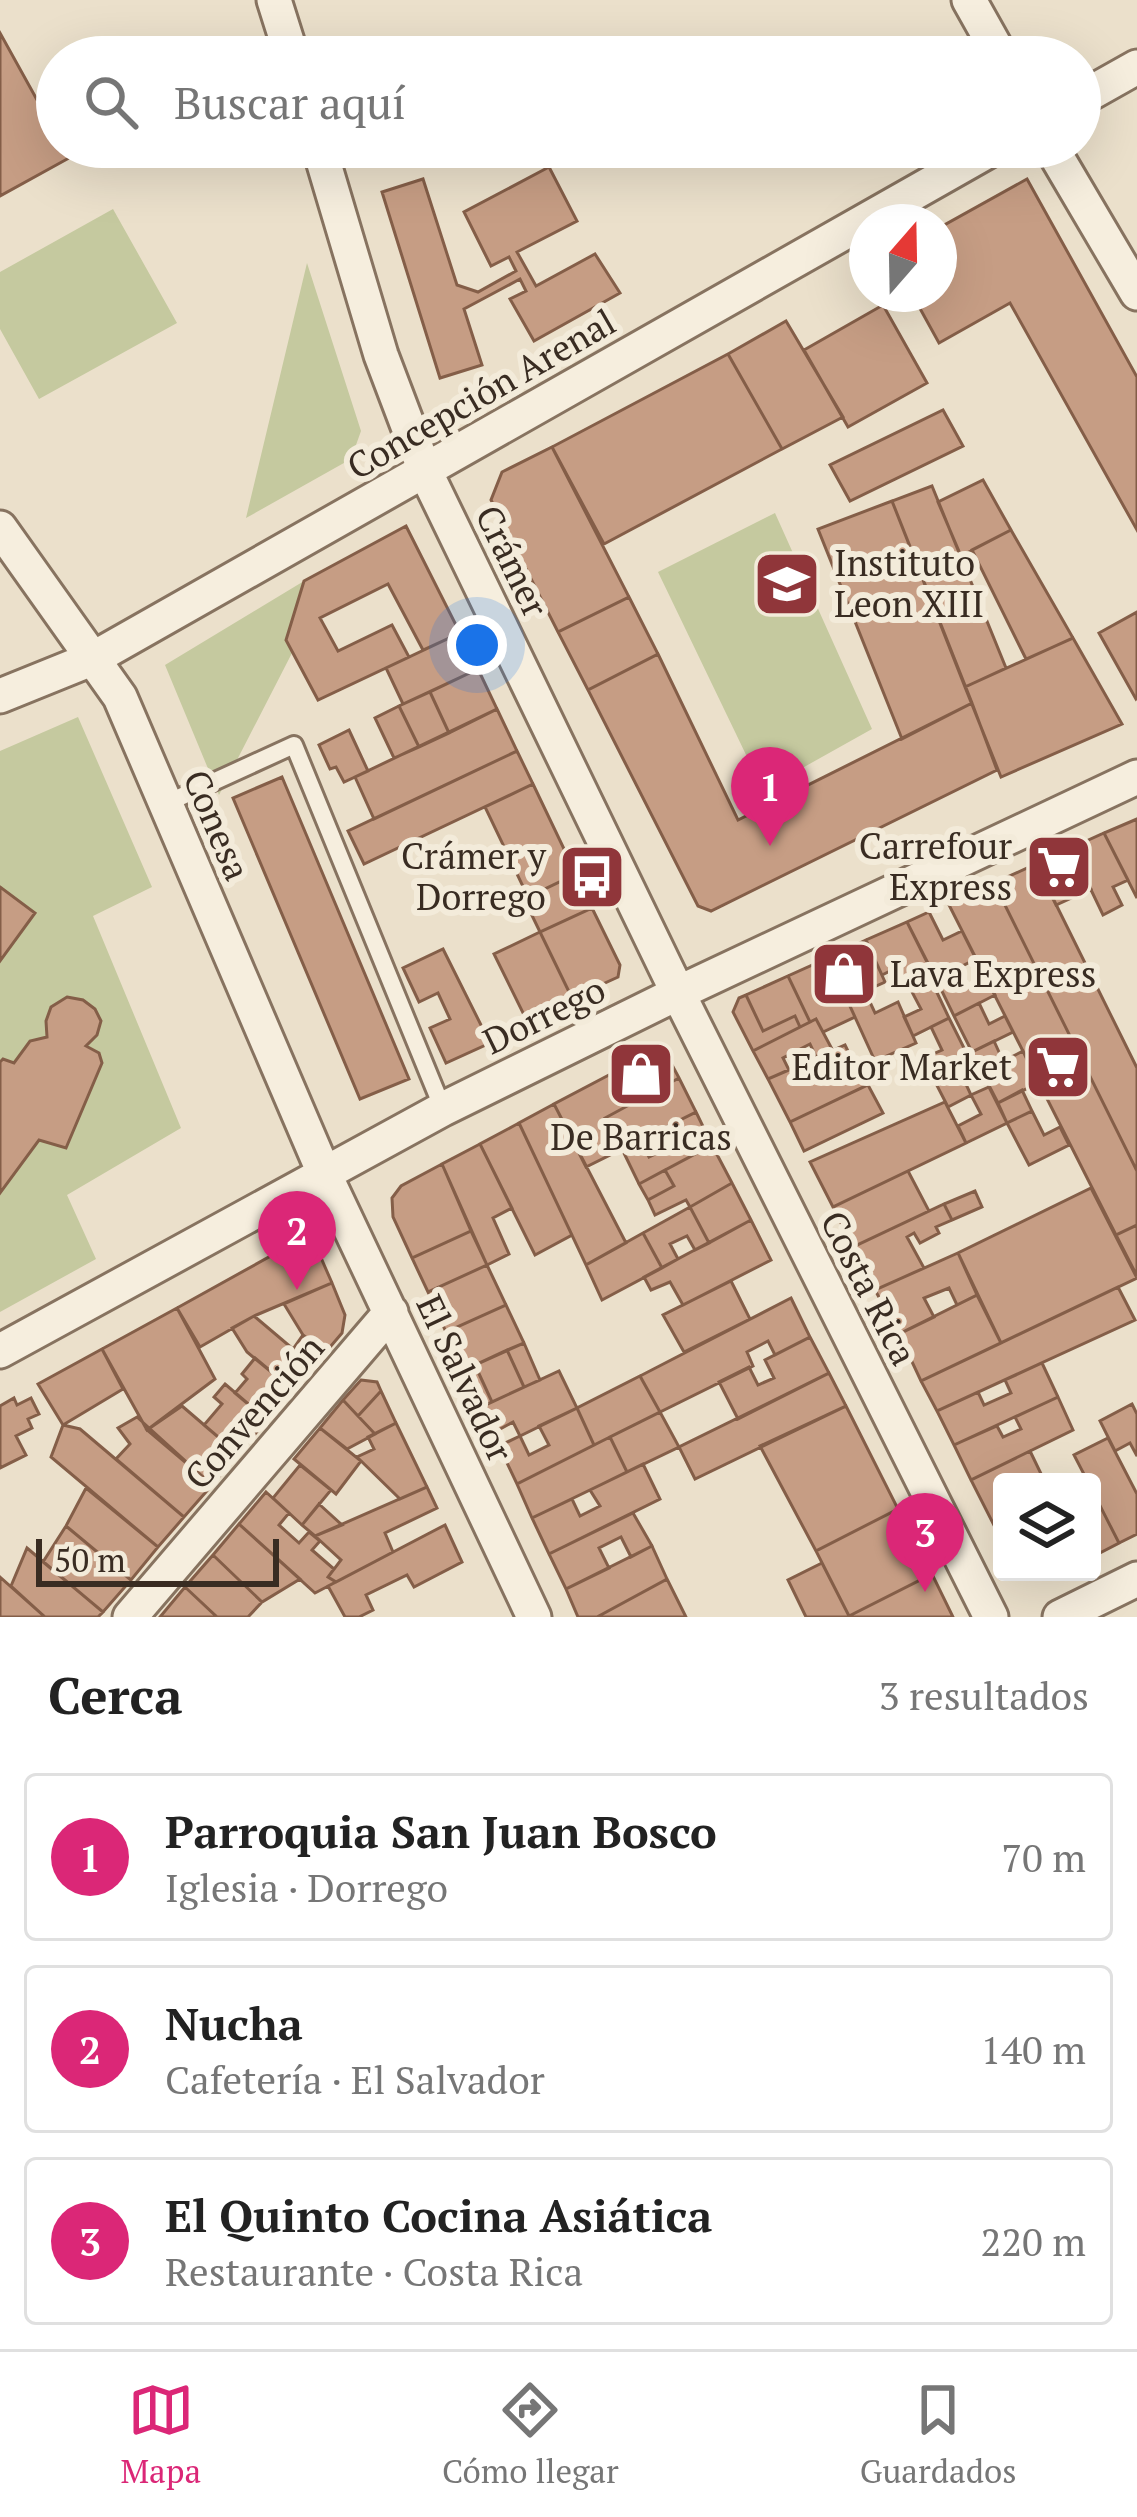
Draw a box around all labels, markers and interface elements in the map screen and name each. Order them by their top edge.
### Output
search box [36,36,1101,168]
icon: search [78,69,144,135]
text: Buscar aquí [174,72,406,132]
north arrow [849,204,957,312]
street label: Concepción Arenal [338,298,623,489]
street label: Crámer [465,497,560,624]
place label: Instituto Leon XIII [834,539,984,627]
school or university icon: Instituto Leon XIII [752,549,822,619]
your location [447,615,507,675]
pin: 1 [731,747,809,846]
street label: Conesa [173,762,262,887]
place label: Carrefour Express [859,822,1012,910]
place label: Crámer y Dorrego [401,832,547,920]
supermarket icon: Carrefour Express [1024,832,1094,902]
bus stop icon: Crámer y Dorrego [557,842,627,912]
shop icon: Lava Express [809,939,879,1009]
place label: Lava Express [890,950,1096,997]
street label: Dorrego [475,965,613,1064]
supermarket icon: Editor Market [1023,1032,1093,1102]
shop icon: De Barricas [606,1039,676,1109]
place label: Editor Market [792,1043,1012,1090]
place label: De Barricas [550,1113,732,1160]
pin: 2 [258,1191,336,1290]
street label: Costa Rica [811,1203,928,1373]
street label: El Salvador [406,1287,525,1469]
street label: Convención [174,1325,334,1499]
map controls [993,1473,1101,1581]
button: layers [993,1473,1101,1581]
pin: 3 [886,1493,964,1592]
scale bar [36,1533,279,1586]
text: 50 m [54,1538,126,1581]
text: Cerca [48,1661,183,1729]
text: 3 resultados [879,1669,1089,1721]
text: Parroquia San Juan Bosco [165,1801,717,1861]
text: 1 [79,1831,101,1883]
text: 70 m [1001,1831,1086,1883]
text: Iglesia · Dorrego [165,1861,448,1913]
text: Nucha [165,1993,303,2053]
text: 2 [79,2023,101,2075]
text: 140 m [981,2023,1086,2075]
text: Cafetería · El Salvador [165,2053,545,2105]
text: El Quinto Cocina Asiática [165,2185,712,2245]
text: 3 [79,2215,101,2267]
text: 220 m [981,2215,1086,2267]
text: Restaurante · Costa Rica [165,2245,583,2297]
tab: Mapa [120,2377,201,2492]
tab: Cómo llegar [442,2377,619,2492]
tab: Guardados [860,2377,1017,2492]

